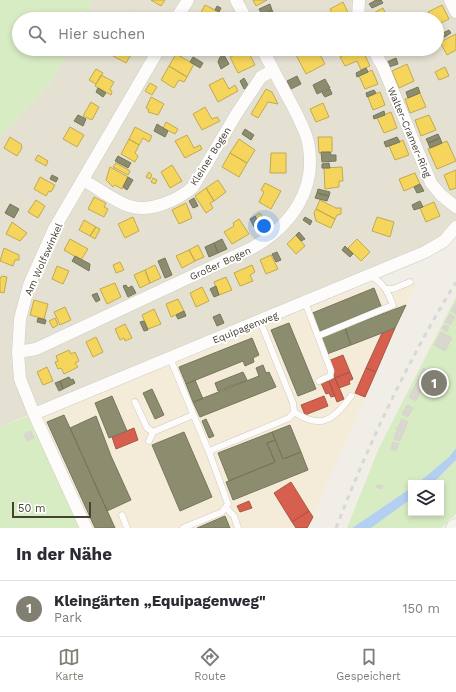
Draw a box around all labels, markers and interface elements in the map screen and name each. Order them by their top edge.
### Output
search box [12,12,444,56]
icon: search [26,23,48,45]
text: Hier suchen [58,25,145,43]
street label: Walter-Cramer-Ring [386,85,434,180]
street label: Kleiner Bogen [188,125,233,188]
your location [254,216,274,236]
street label: Am Wolfswinkel [23,221,64,297]
street label: Großer Bogen [188,244,253,282]
street label: Equipagenweg [211,309,280,346]
pin: 1 [421,368,447,398]
map controls [408,480,444,516]
button: layers [408,480,444,516]
scale bar [12,500,91,519]
text: 50 m [18,502,45,515]
text: In der Nähe [16,544,112,564]
text: Kleingärten „Equipagenweg" [54,592,266,610]
text: 1 [26,601,32,616]
text: 150 m [402,601,440,616]
text: Park [54,610,82,625]
tab: Karte [55,646,84,683]
tab: Route [194,646,226,683]
tab: Gespeichert [336,646,401,683]

